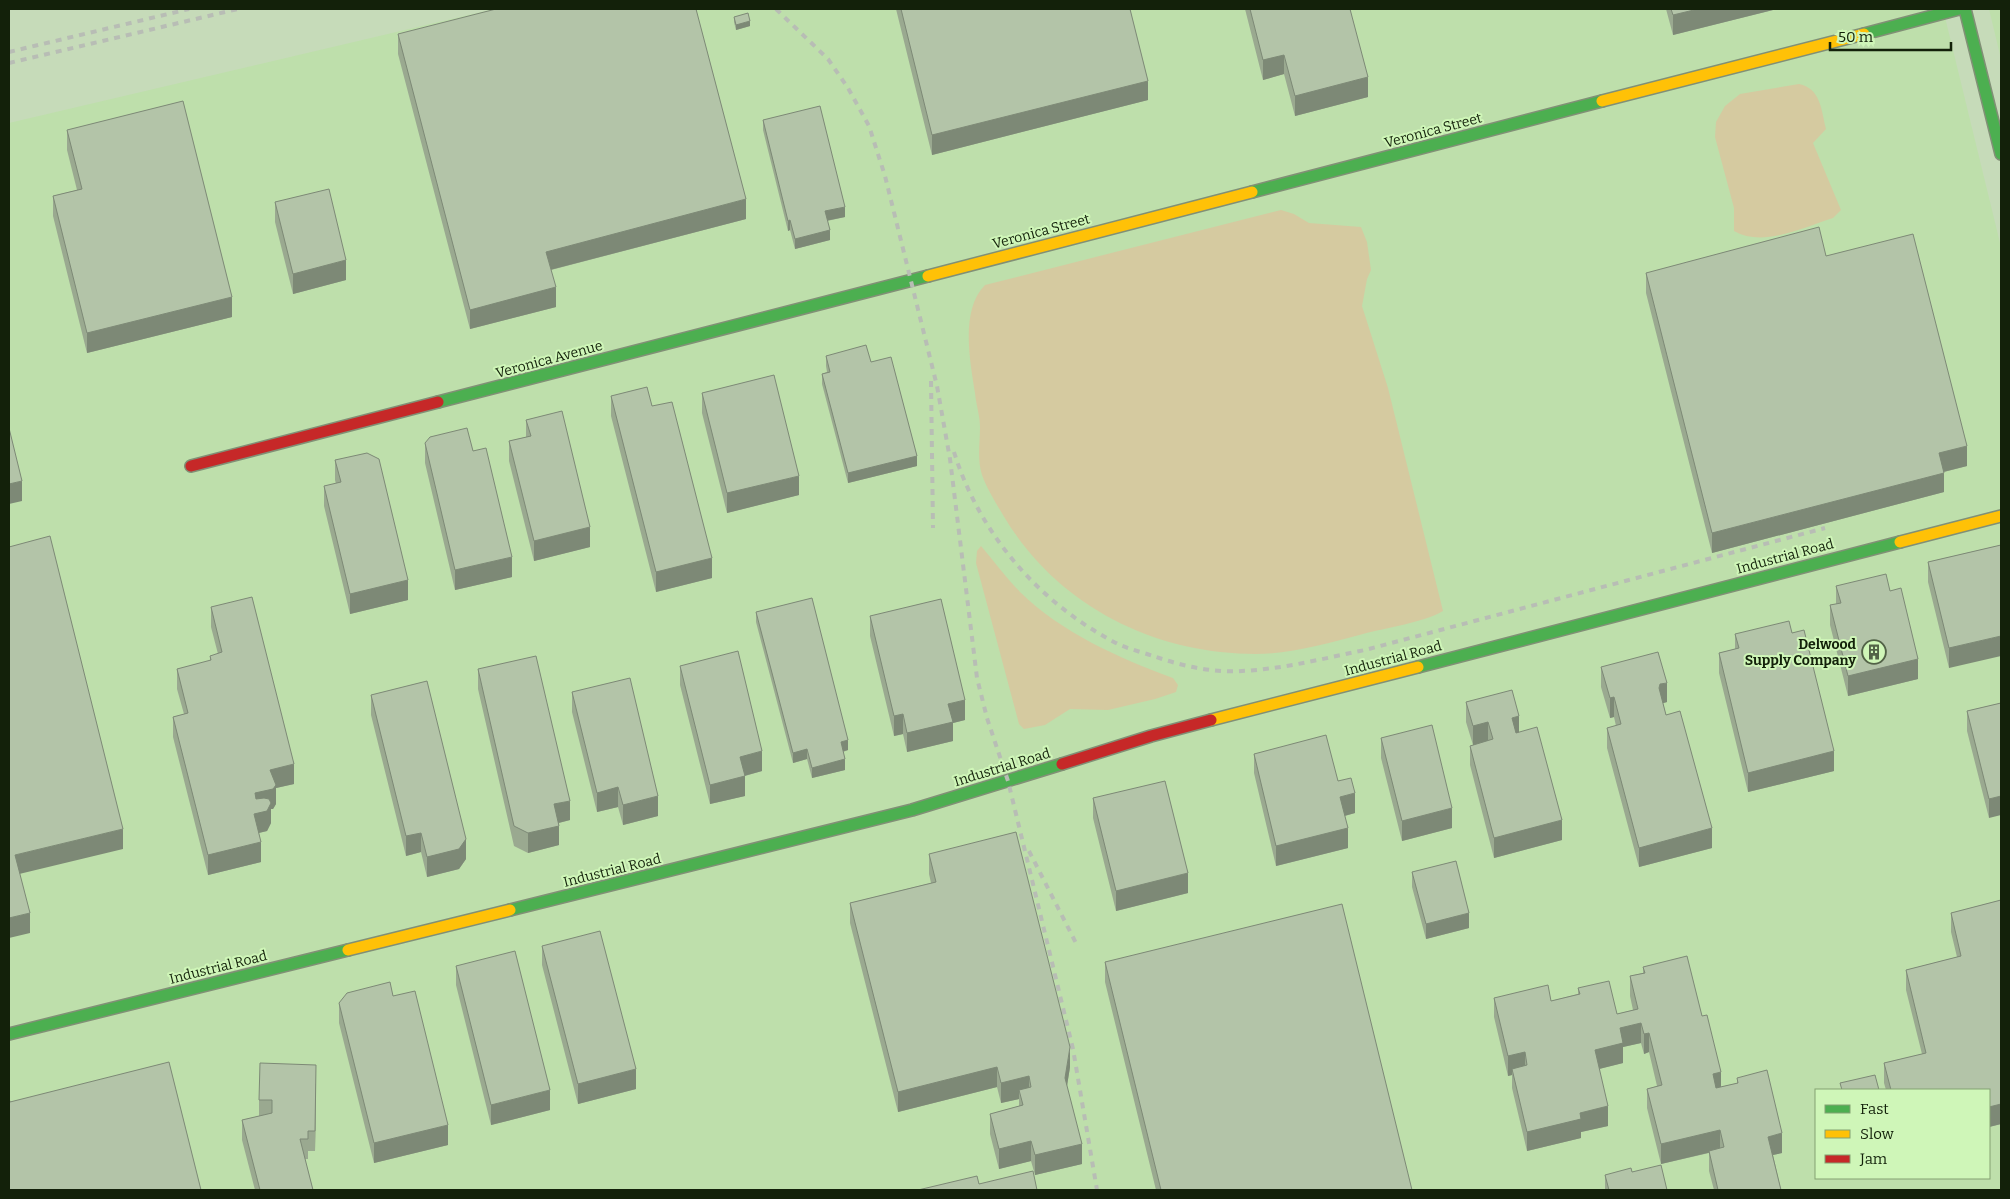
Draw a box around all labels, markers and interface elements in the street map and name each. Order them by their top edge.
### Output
scale bar [1830,20,1951,52]
text: 50 m [1838,28,1874,46]
street label: Veronica Street [1383,109,1484,152]
street label: Veronica Street [991,210,1092,253]
street label: Veronica Avenue [494,337,604,382]
street label: Industrial Road [1735,535,1836,578]
place label: Delwood Supply Company [1745,636,1857,669]
street label: Industrial Road [1343,637,1444,680]
building icon: Delwood Supply Company [1861,639,1887,665]
street label: Industrial Road [952,745,1052,790]
street label: Industrial Road [562,850,663,891]
street label: Industrial Road [168,947,269,988]
legend [1815,1089,1990,1179]
text: Fast [1860,1100,1889,1118]
text: Slow [1860,1125,1895,1143]
text: Jam [1859,1150,1888,1168]

